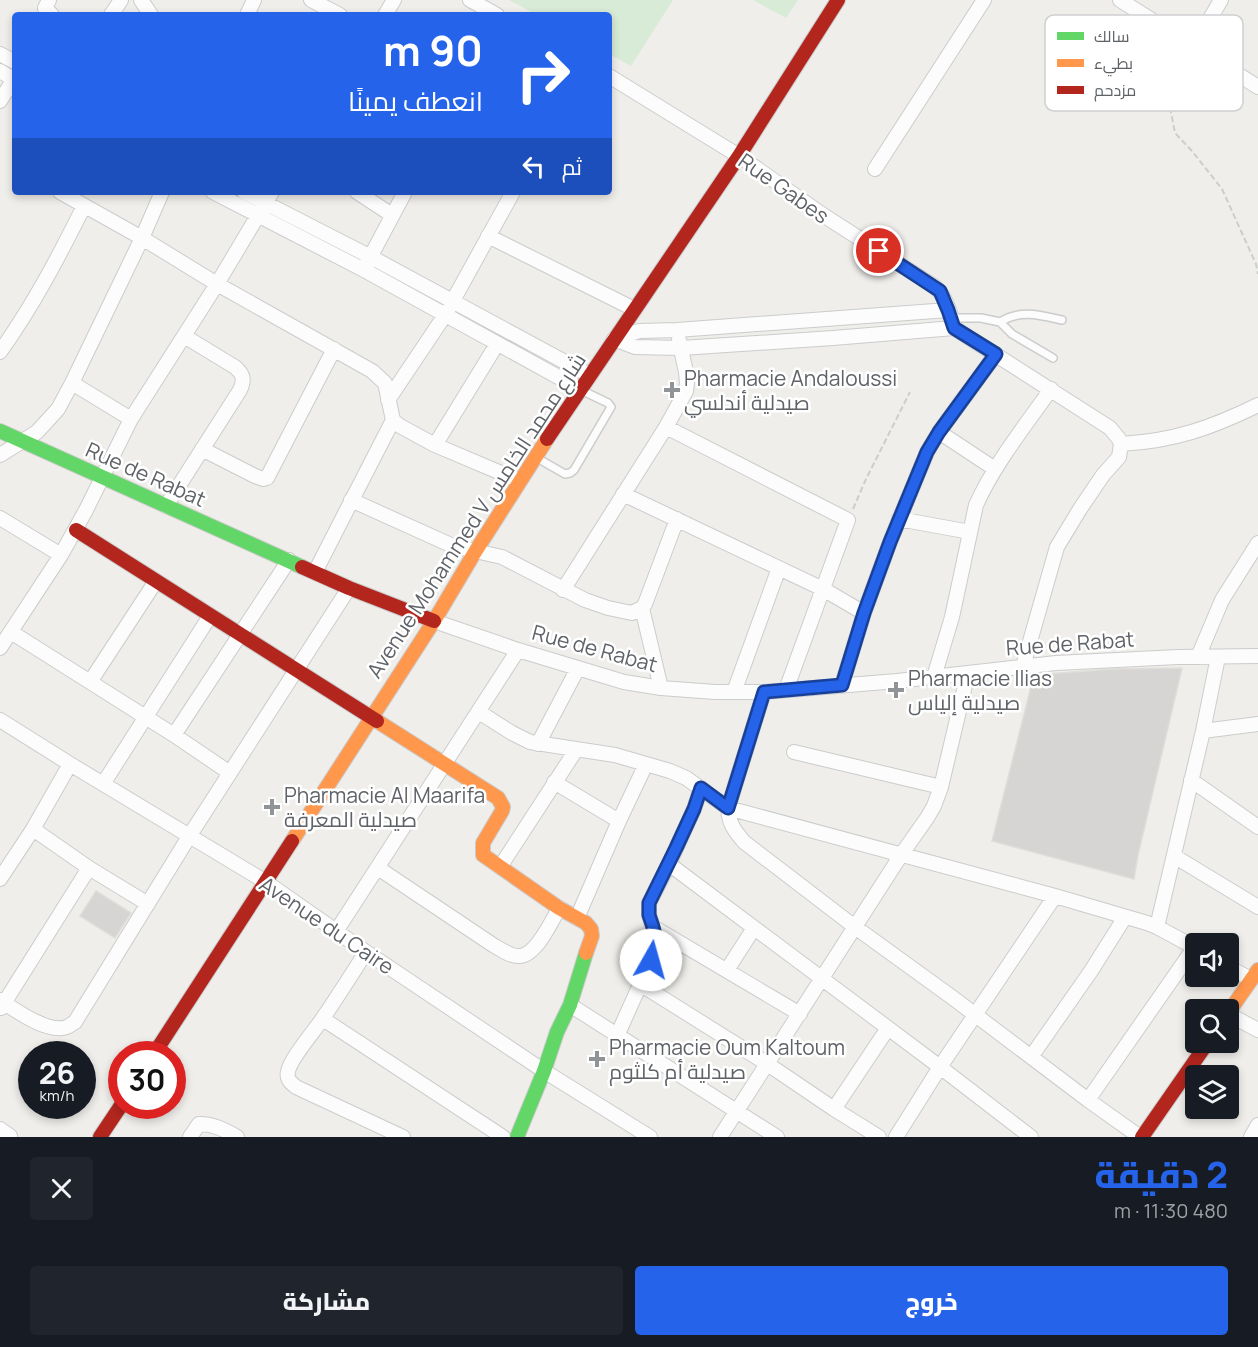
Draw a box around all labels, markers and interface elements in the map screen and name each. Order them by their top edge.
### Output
legend [1045,15,1243,111]
text: 90 m [383,21,483,79]
text: سالك [1094,25,1129,47]
icon: right [504,36,582,114]
text: بطيء [1094,52,1133,77]
text: مزدحم [1094,79,1136,102]
text: انعطف يمينًا [348,82,483,119]
street label: Rue Gabes [733,147,835,229]
icon: left [517,150,550,183]
text: ثم [562,152,582,182]
pin [853,225,904,276]
icon: arrive [862,234,895,267]
street label: Avenue Mohammed V شارع محمد الخامس [360,347,593,683]
place label: Pharmacie Andaloussi صيدلية أندلسي [684,364,897,418]
marker: Pharmacie Andaloussi صيدلية أندلسي [665,383,679,397]
street label: Rue de Rabat [82,435,210,513]
street label: Rue de Rabat [529,618,661,678]
street label: Rue de Rabat [1005,625,1135,661]
place label: Pharmacie Ilias صيدلية إلياس [908,664,1052,716]
marker: Pharmacie Ilias صيدلية إلياس [889,683,903,697]
place label: Pharmacie Al Maarifa صيدلية المعرفة [284,781,485,833]
marker: Pharmacie Al Maarifa صيدلية المعرفة [265,800,279,814]
street label: Avenue du Caire [254,870,400,980]
position arrow [619,928,683,992]
map controls [1185,933,1239,1119]
button: sound [1185,933,1239,987]
button: search [1185,999,1239,1053]
place label: Pharmacie Oum Kaltoum صيدلية أم كلثوم [609,1033,845,1086]
speed limit sign: 30 [108,1041,186,1119]
text: 26 [39,1052,75,1093]
marker: Pharmacie Oum Kaltoum صيدلية أم كلثوم [590,1052,604,1066]
button: layers [1185,1065,1239,1119]
text: km/h [40,1085,74,1106]
text: 2 دقيقة [1095,1150,1228,1199]
button: close [30,1157,93,1220]
text: 480 m · 11:30 [1114,1197,1228,1224]
button: مشاركة [30,1266,623,1335]
button: خروج [635,1266,1228,1335]

